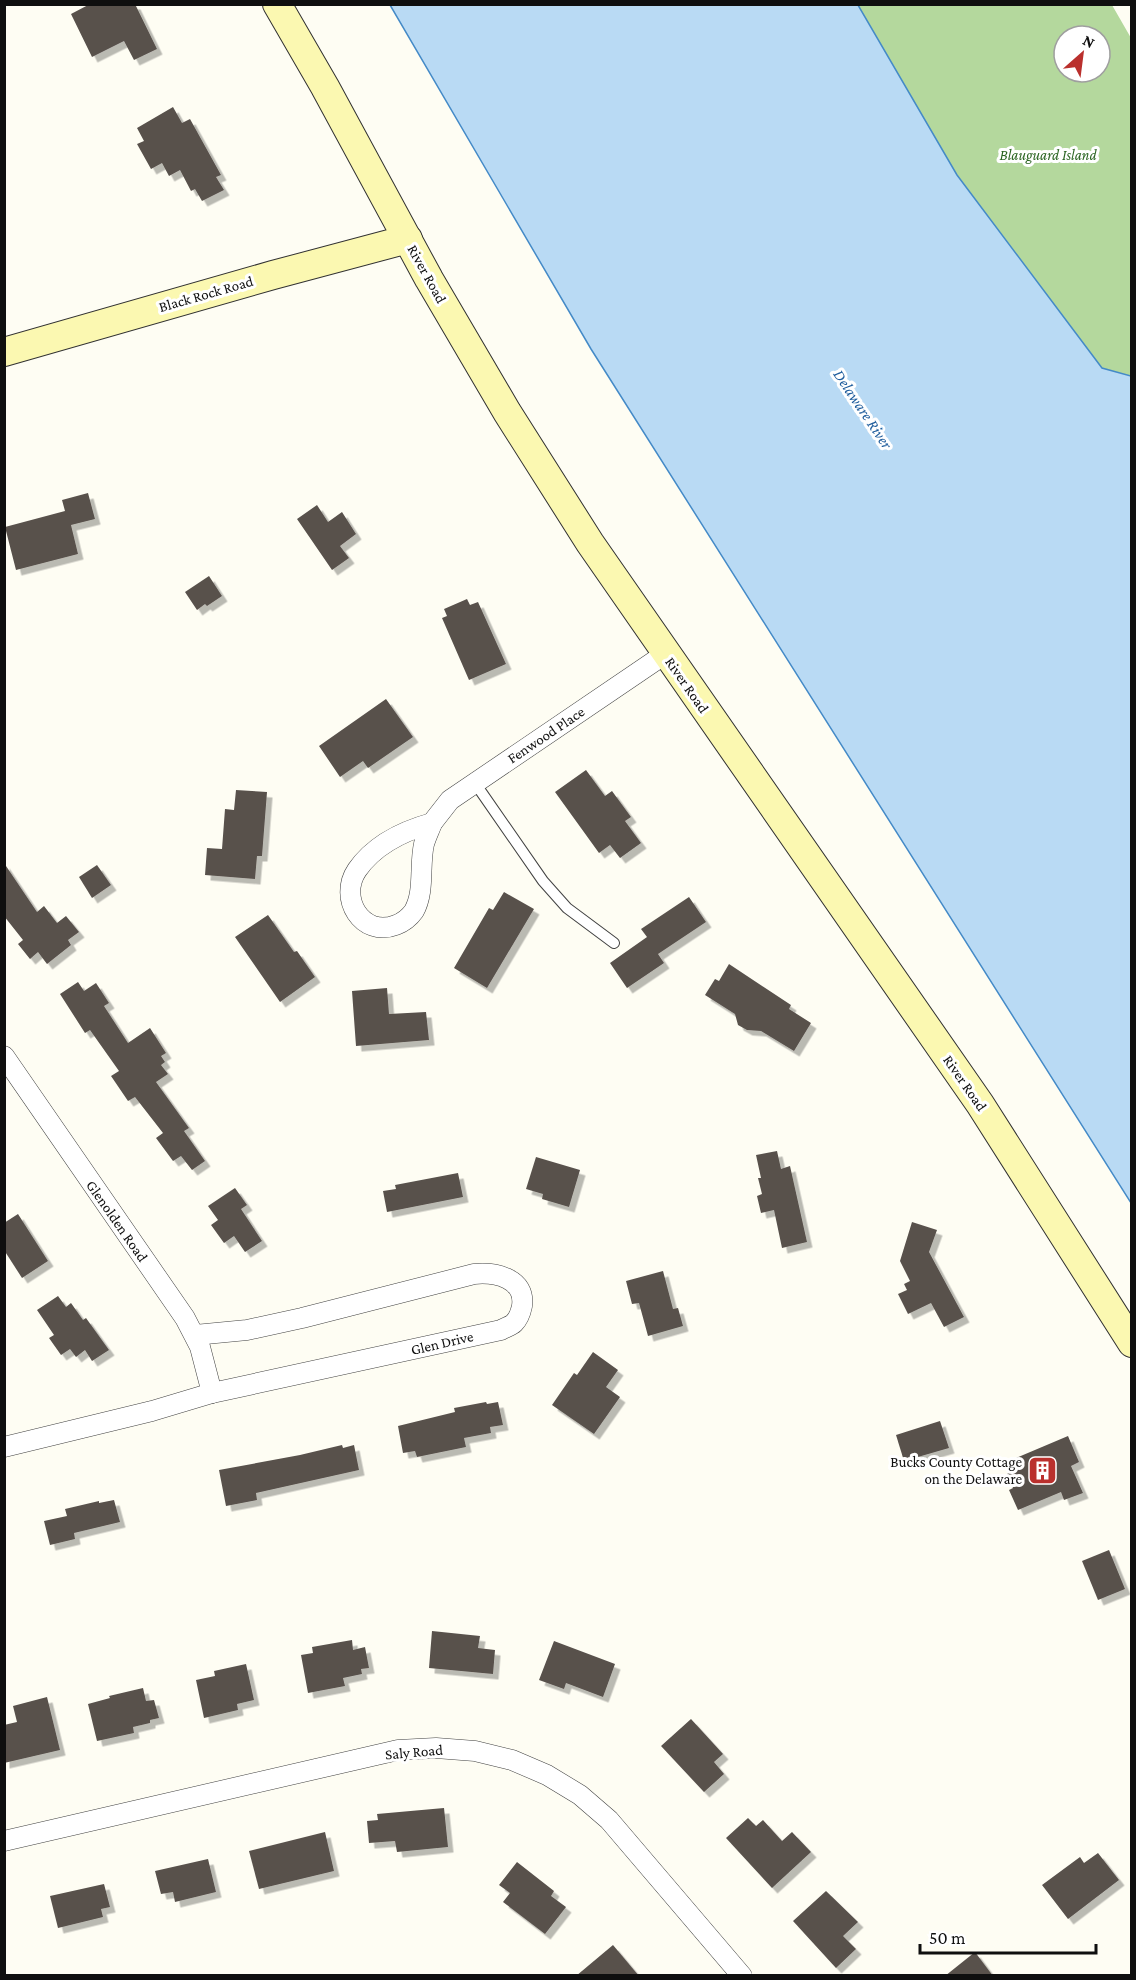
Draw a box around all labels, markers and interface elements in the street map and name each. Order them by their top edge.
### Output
north arrow [1052,24,1112,84]
text: N [1080,31,1098,51]
park label: Blauguard Island [1000,147,1097,164]
street label: River Road [404,242,450,306]
street label: Black Rock Road [157,273,255,315]
water label: Delaware River [830,366,896,452]
street label: River Road [662,654,712,716]
street label: Fenwood Place [504,703,588,767]
street label: River Road [940,1052,990,1114]
street label: Glenolden Road [83,1177,151,1265]
street label: Glen Drive [409,1328,475,1358]
place label: Bucks County Cottage on the Delaware [890,1454,1022,1487]
building icon: Bucks County Cottage on the Delaware [1027,1455,1059,1487]
street label: Saly Road [384,1741,444,1763]
scale bar [920,1917,1096,1955]
text: 50 m [929,1928,966,1948]

